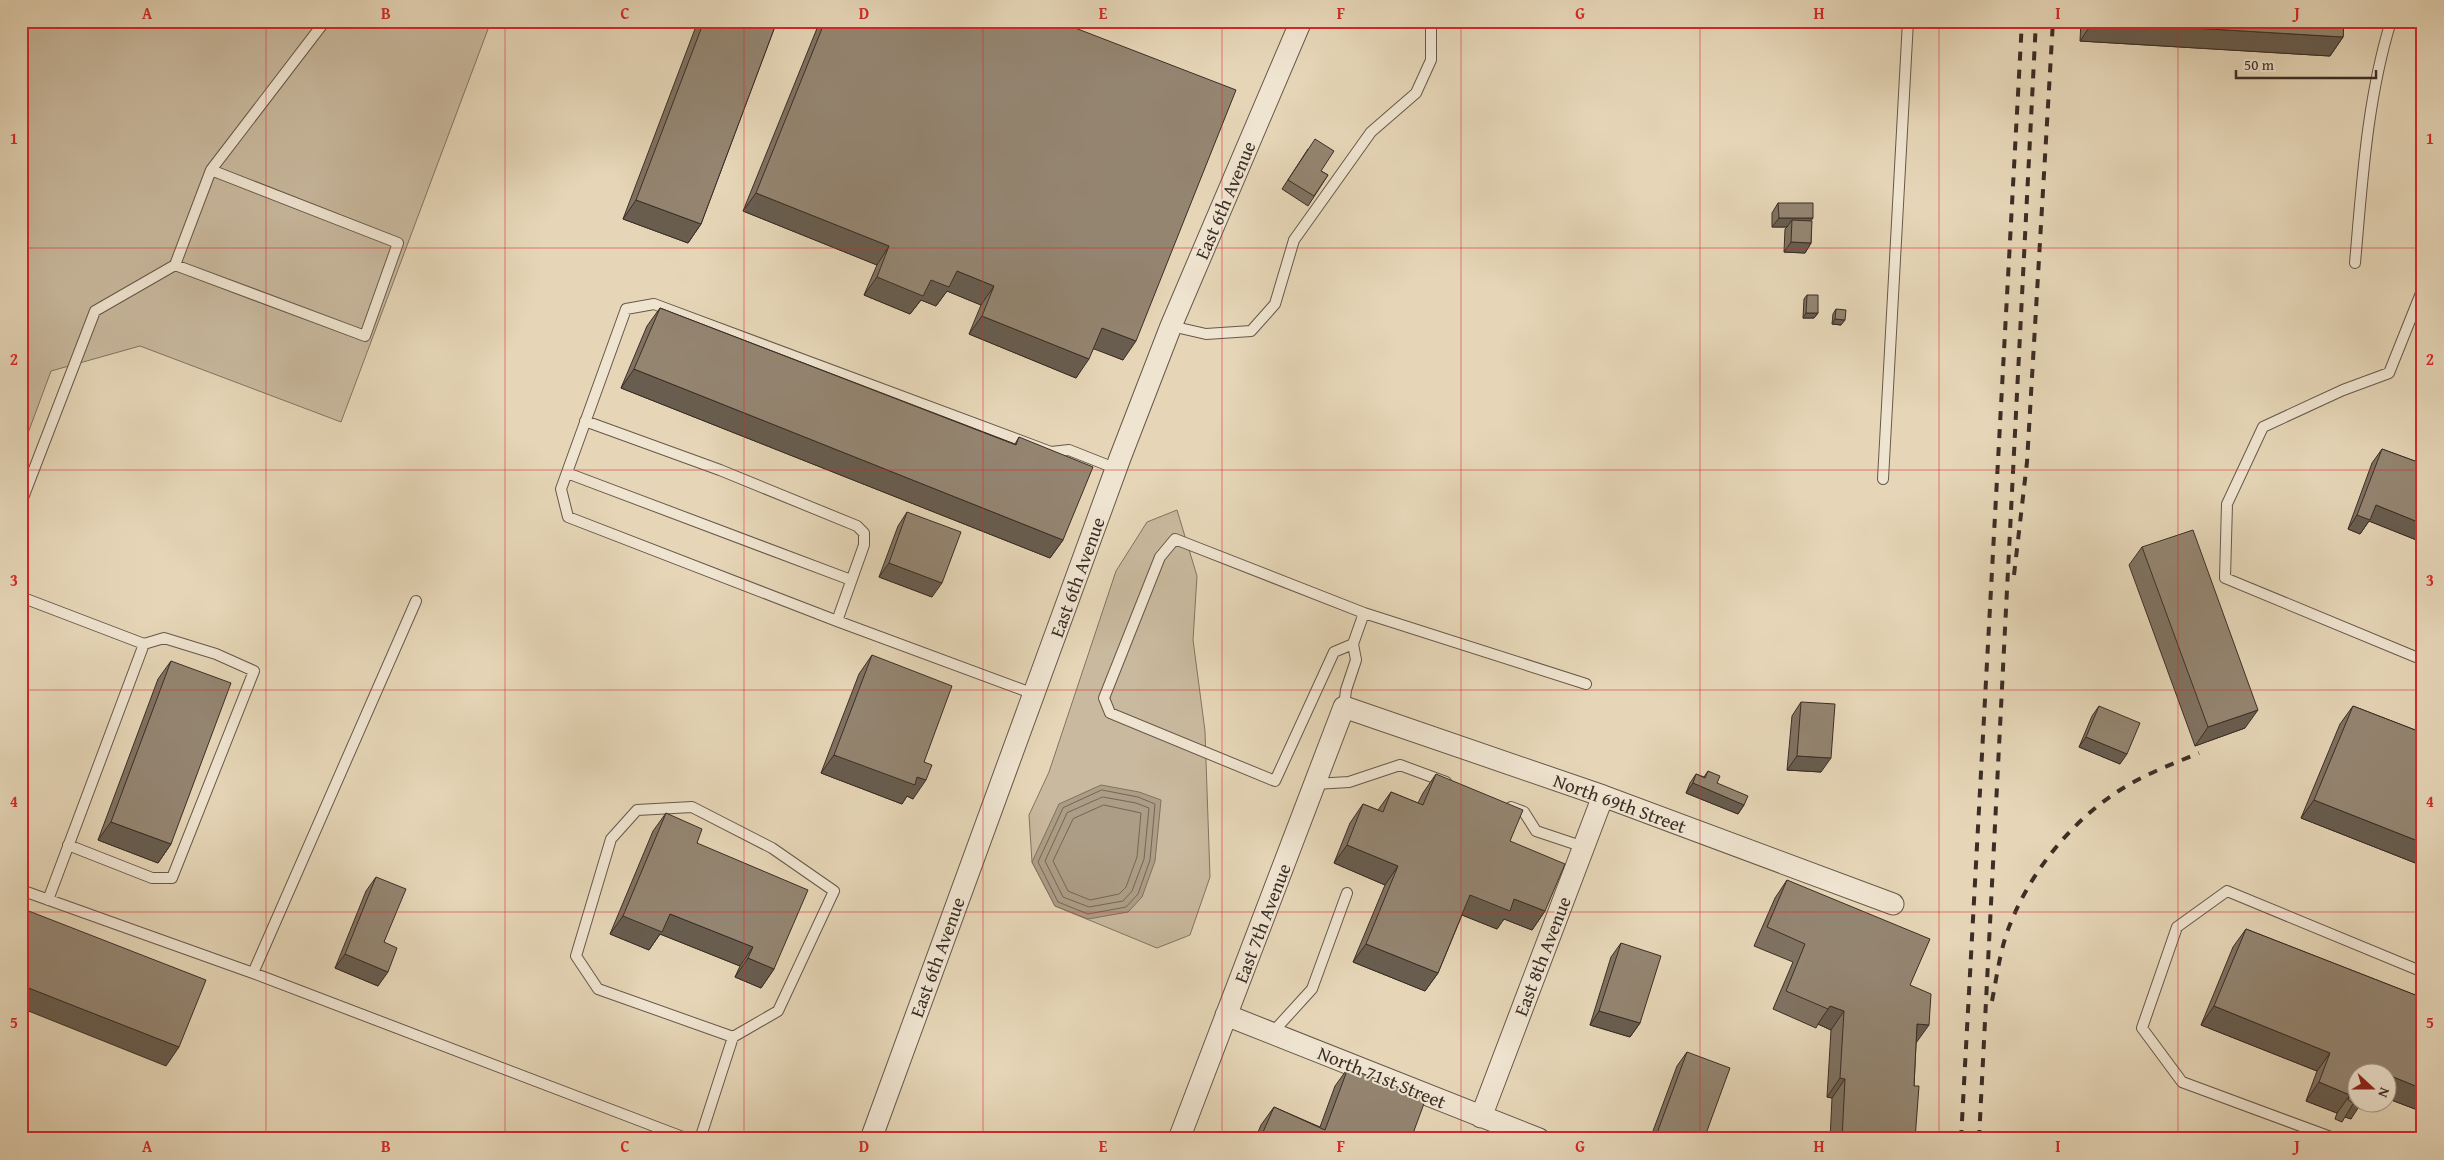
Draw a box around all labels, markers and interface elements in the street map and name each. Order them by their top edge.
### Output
text: A [142,1,153,25]
text: B [381,1,391,25]
text: C [620,1,630,25]
text: D [859,1,869,25]
text: E [1099,1,1108,25]
text: F [1337,1,1345,25]
text: G [1575,1,1585,25]
text: H [1813,1,1825,25]
text: I [2055,1,2061,25]
text: J [2291,1,2300,25]
scale bar [2236,48,2376,80]
text: 50 m [2244,54,2275,75]
text: 1 [10,126,18,150]
text: 1 [2426,126,2434,150]
street label: East 6th Avenue [1187,136,1263,264]
text: 2 [10,347,18,371]
text: 2 [2426,347,2434,371]
street label: East 6th Avenue [1042,513,1112,641]
text: 3 [10,568,18,592]
text: 3 [2426,568,2434,592]
street label: North 69th Street [1550,766,1691,840]
text: 4 [10,789,18,813]
text: 4 [2426,789,2434,813]
street label: East 7th Avenue [1226,859,1298,987]
street label: East 8th Avenue [1506,892,1578,1020]
street label: East 6th Avenue [902,893,972,1021]
text: 5 [10,1010,18,1034]
text: 5 [2426,1010,2434,1034]
street label: North 71st Street [1314,1038,1451,1116]
north arrow [2346,1062,2396,1112]
text: N [2373,1085,2395,1101]
text: A [142,1134,153,1158]
text: B [381,1134,391,1158]
text: C [620,1134,630,1158]
text: D [859,1134,869,1158]
text: E [1099,1134,1108,1158]
text: F [1337,1134,1345,1158]
text: G [1575,1134,1585,1158]
text: H [1813,1134,1825,1158]
text: I [2055,1134,2061,1158]
text: J [2291,1134,2300,1158]

